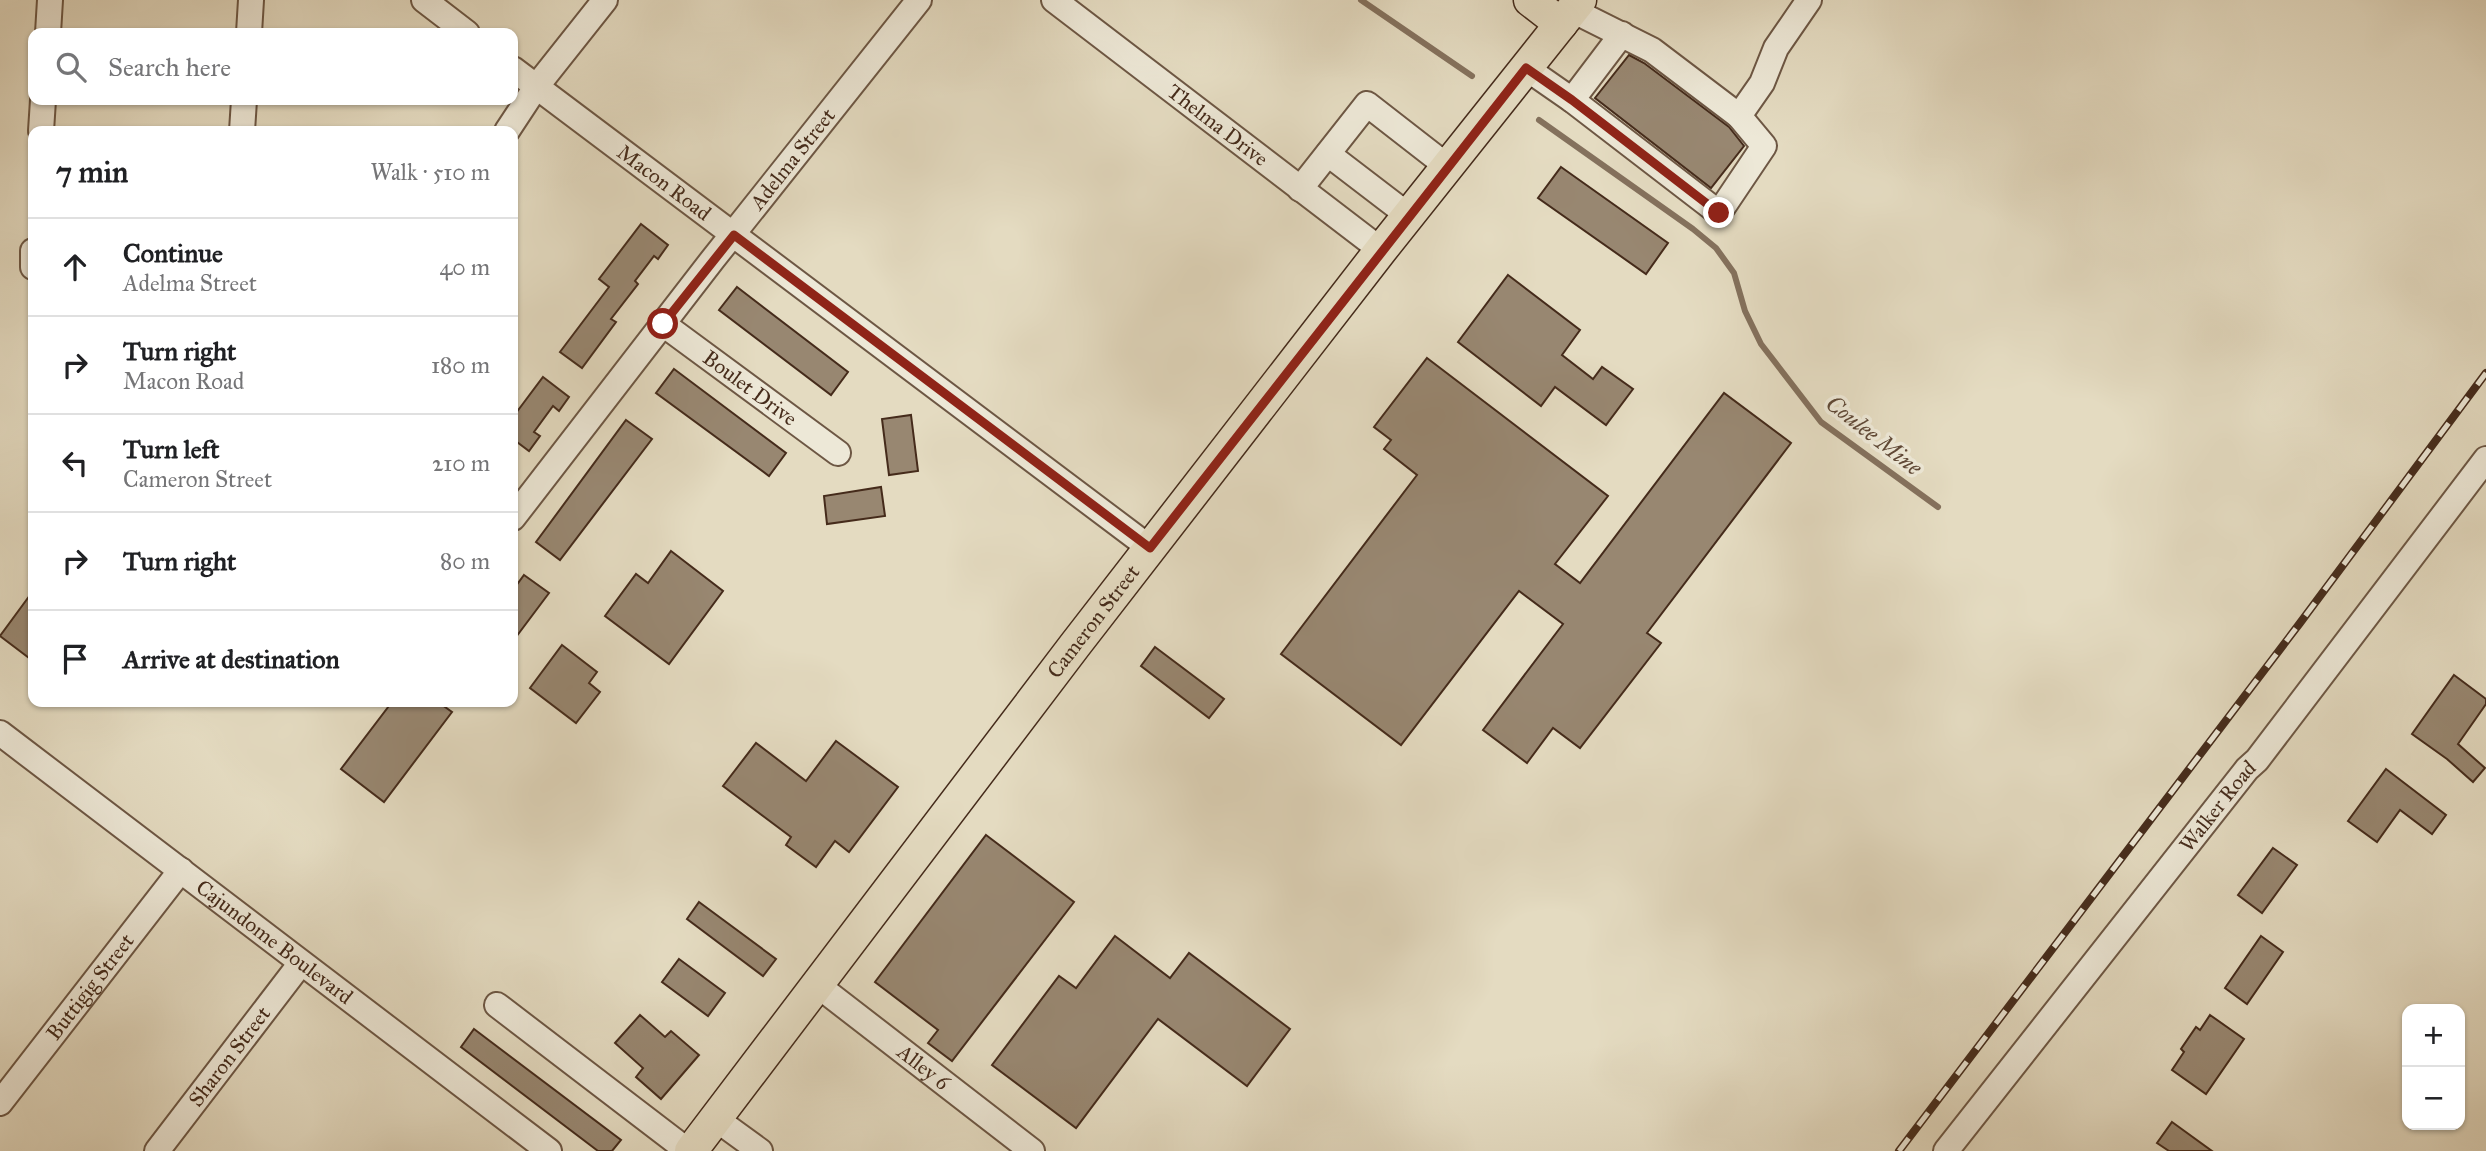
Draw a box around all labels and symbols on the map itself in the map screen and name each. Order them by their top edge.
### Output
street label: Thelma Drive [1162,78,1273,172]
street label: Adelma Street [744,103,841,216]
street label: Macon Road [612,139,717,227]
route end [1703,197,1734,228]
route start [647,308,678,339]
street label: Boulet Drive [698,345,802,432]
water label: Coulee Mine [1820,389,1928,481]
street label: Cameron Street [1041,559,1146,683]
street label: Walker Road [2174,754,2261,857]
street label: Cajundome Boulevard [191,874,358,1010]
street label: Buttigig Street [41,928,140,1045]
street label: Sharon Street [183,1001,276,1112]
street label: Alley 6 [891,1038,956,1096]

